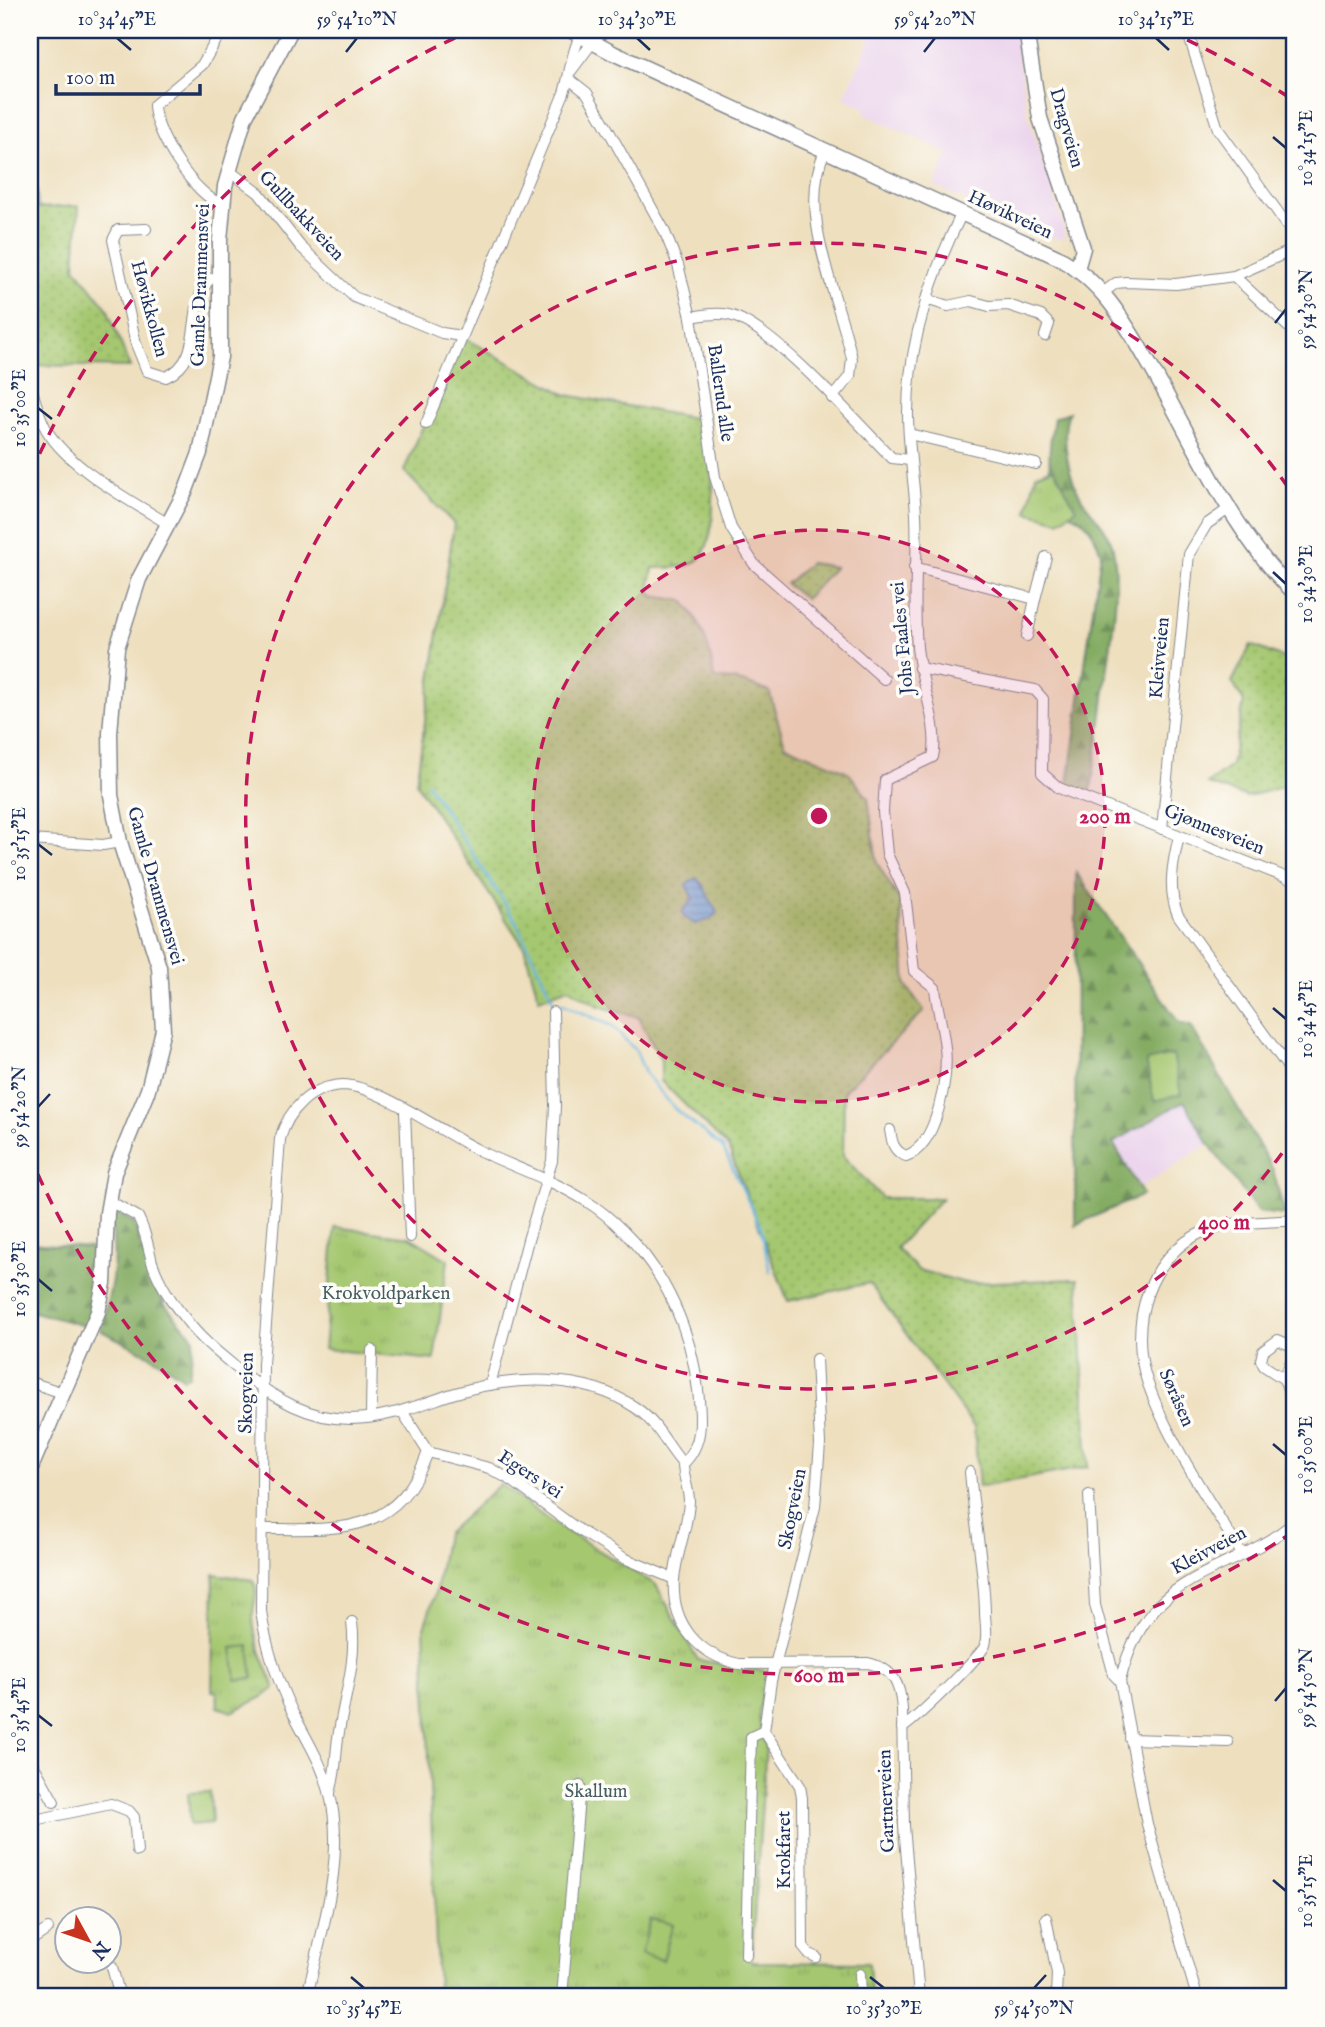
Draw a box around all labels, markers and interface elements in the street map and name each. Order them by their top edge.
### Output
text: 10°34'45"E [78,9,156,32]
text: 59°54'10"N [317,9,398,32]
text: 10°34'30"E [598,9,676,32]
text: 59°54'20"N [894,9,976,32]
text: 10°34'15"E [1118,9,1194,32]
scale bar [56,52,200,96]
text: 100 m [66,65,115,92]
street label: Dragveien [1043,85,1089,171]
text: 10°34'15"E [1296,110,1319,186]
street label: Gullbakkveien [253,166,349,266]
street label: Høvikveien [964,185,1056,245]
street label: Gamle Drammensvei [186,203,216,367]
street label: Høvikkollen [125,258,173,360]
text: 59°54'30"N [1296,268,1319,349]
street label: Ballerud alle [701,343,739,444]
text: 10°35'00"E [9,369,32,447]
text: 10°34'30"E [1296,545,1319,623]
street label: Johs Faales vei [886,580,920,697]
street label: Kleivveien [1144,616,1176,700]
street label: Gjønnesveien [1160,799,1268,861]
street label: Gamle Drammensvei [121,804,189,968]
centre of rings [807,804,831,828]
text: 200 m [1079,804,1131,831]
text: 10°35'15"E [9,807,32,881]
text: 10°34'45"E [1296,980,1319,1058]
text: 59°54'20"N [9,1066,32,1148]
text: 400 m [1198,1210,1251,1237]
text: 10°35'30"E [9,1241,32,1317]
park label: Krokvoldparken [322,1282,450,1306]
street label: Skogveien [234,1352,260,1434]
street label: Søråsen [1153,1365,1199,1431]
text: 10°35'00"E [1296,1416,1319,1494]
street label: Egers vei [493,1445,567,1505]
street label: Skogveien [773,1467,813,1551]
street label: Kleivveien [1167,1521,1251,1581]
text: 59°54'50"N [1296,1648,1319,1728]
text: 600 m [794,1663,845,1690]
text: 10°35'45"E [9,1677,32,1753]
street label: Gartnerveien [873,1749,901,1853]
park label: Skallum [565,1780,628,1804]
street label: Krokfaret [773,1810,797,1889]
text: 10°35'15"E [1296,1854,1319,1928]
north arrow [52,1904,122,1974]
text: N [85,1935,115,1964]
text: 10°35'45"E [326,1998,402,2021]
text: 10°35'30"E [846,1998,922,2021]
text: 59°54'50"N [994,1998,1074,2021]

